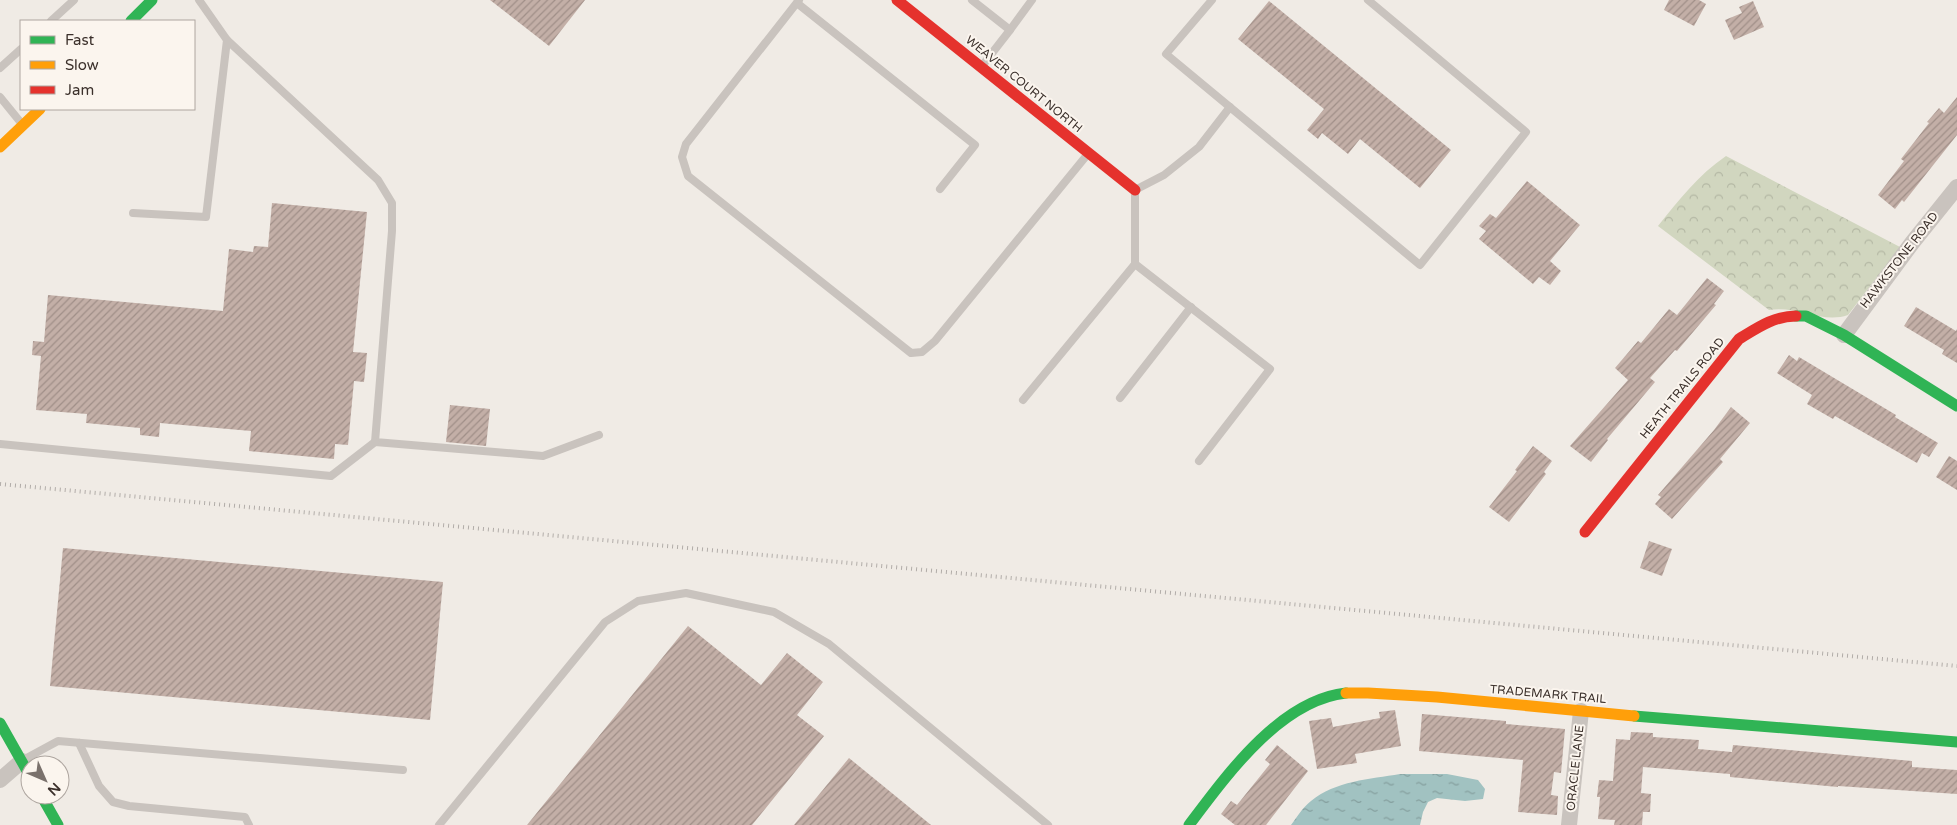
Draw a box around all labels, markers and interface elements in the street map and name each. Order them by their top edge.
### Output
legend [20,20,195,110]
text: Fast [65,31,95,49]
street label: WEAVER COURT NORTH [963,33,1085,135]
text: Slow [65,56,99,74]
text: Jam [65,81,94,99]
street label: HAWKSTONE ROAD [1857,209,1941,311]
street label: HEATH TRAILS ROAD [1637,335,1727,441]
street label: TRADEMARK TRAIL [1489,682,1607,706]
street label: ORACLE LANE [1564,724,1586,812]
north arrow [20,755,70,805]
text: N [44,779,64,799]

